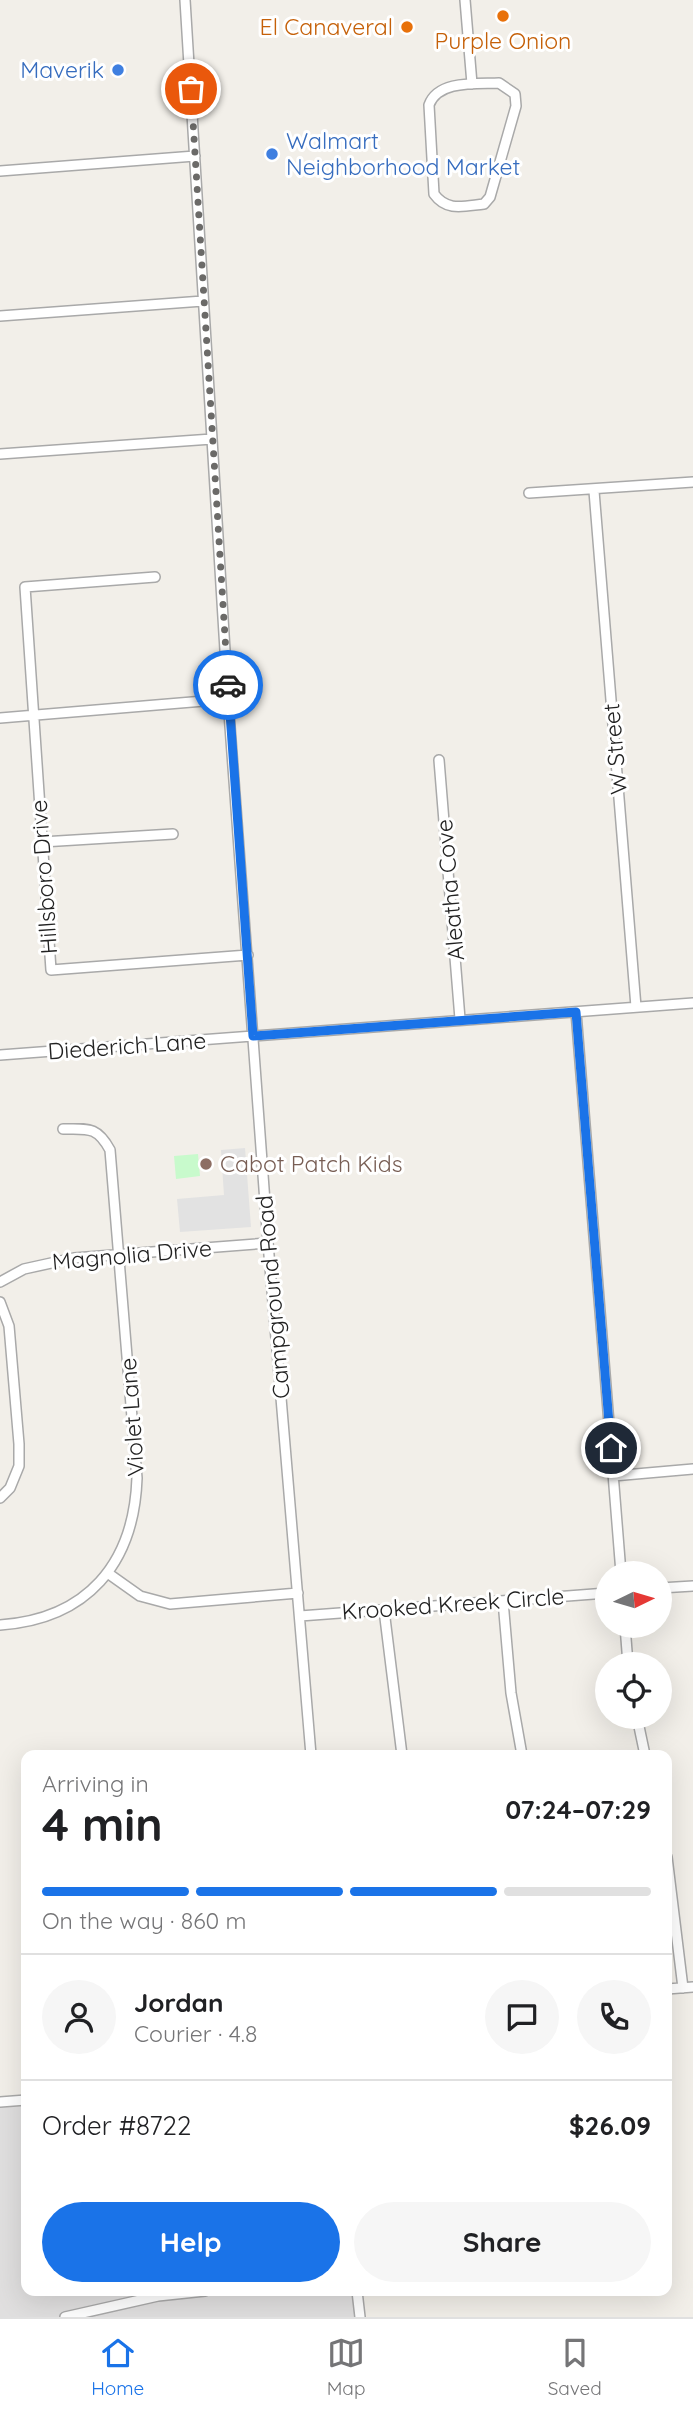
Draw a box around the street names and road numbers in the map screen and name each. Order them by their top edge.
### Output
street label: W Street [596,702,633,796]
street label: Hillsboro Drive [24,799,63,955]
street label: Aleatha Cove [429,818,470,962]
street label: Diederich Lane [47,1025,207,1066]
street label: Campground Road [249,1194,296,1400]
street label: Magnolia Drive [51,1233,213,1276]
street label: Violet Lane [113,1357,150,1477]
street label: Krooked Kreek Circle [341,1581,565,1626]

